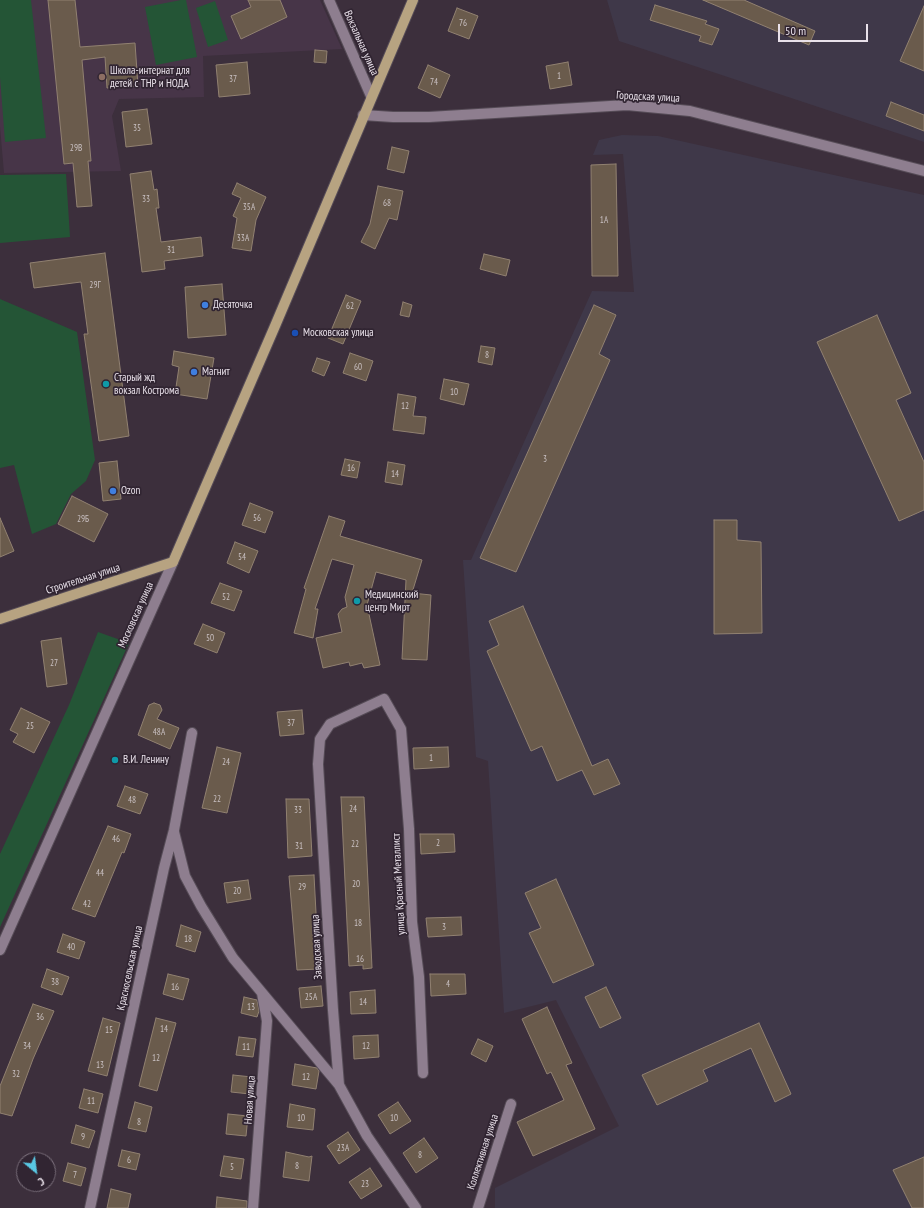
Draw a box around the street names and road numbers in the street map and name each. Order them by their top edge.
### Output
street label: Вокзальная улица [341,9,381,77]
street label: Городская улица [616,89,680,105]
street label: Строительная улица [44,561,122,597]
street label: Московская улица [116,580,156,650]
street label: улица Красный Металлист [390,833,408,935]
street label: Заводская улица [309,914,325,980]
street label: Красносельская улица [115,924,145,1012]
street label: Новая улица [242,1075,258,1125]
street label: Коллективная улица [465,1113,501,1191]

